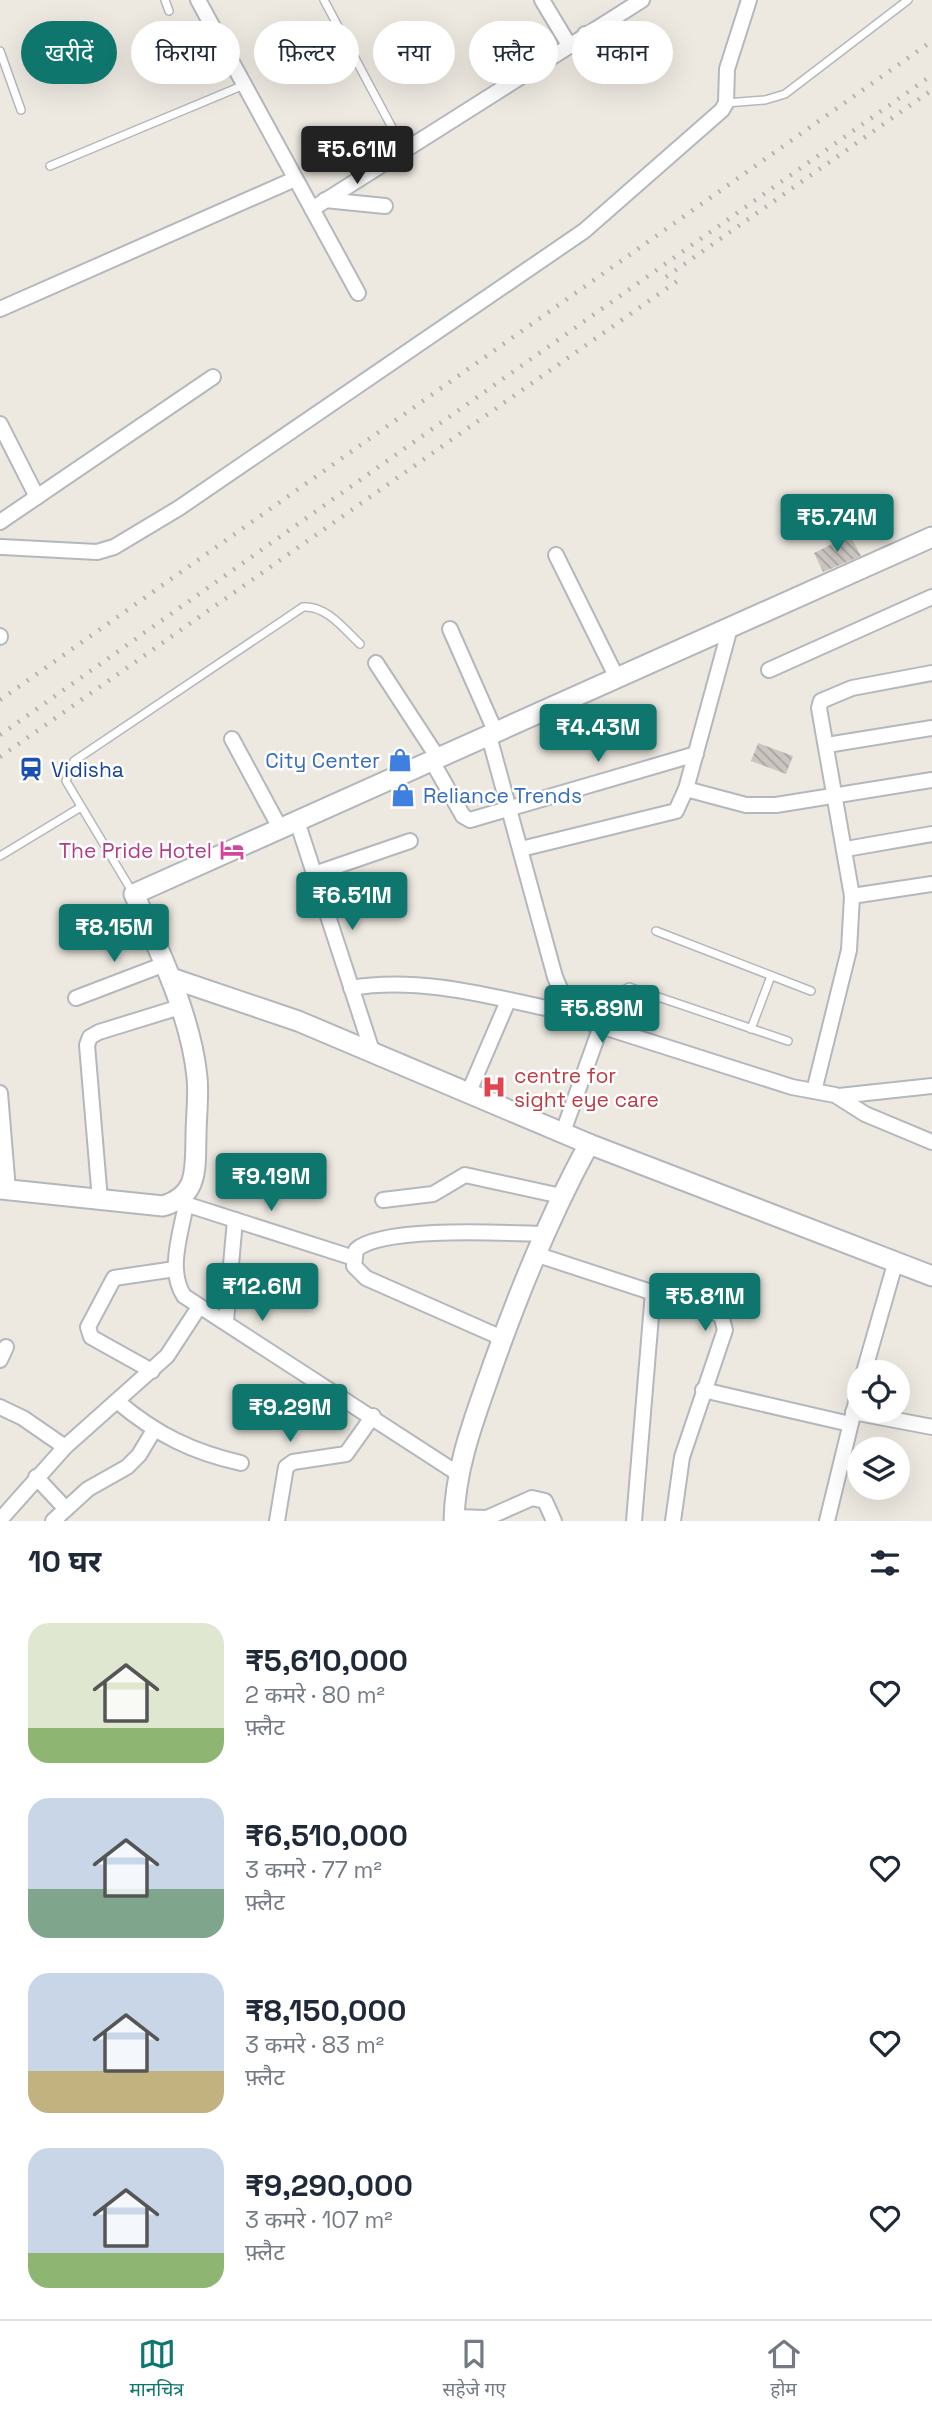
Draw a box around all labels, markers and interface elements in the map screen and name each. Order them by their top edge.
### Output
chip: खरीदें [21,21,117,84]
chip: किराया [131,21,240,84]
chip: फ़िल्टर [254,21,359,84]
chip: नया [373,21,455,84]
chip: फ़्लैट [469,21,558,84]
chip: मकान [572,21,673,84]
pin: ₹5.61M [300,127,414,186]
text: ₹5.61M [317,134,397,164]
pin: ₹5.74M [780,494,894,554]
text: ₹5.74M [797,502,877,532]
pin: ₹4.43M [541,704,655,764]
text: ₹4.43M [556,712,640,742]
shop icon: City Center [386,746,414,774]
place label: City Center [265,747,380,774]
station icon: Vidisha [17,755,45,783]
place label: Vidisha [51,756,124,783]
shop icon: Reliance Trends [389,781,417,809]
place label: Reliance Trends [423,782,582,809]
hotel icon: The Pride Hotel [218,836,246,864]
place label: The Pride Hotel [59,837,212,864]
pin: ₹6.51M [295,872,409,932]
text: ₹6.51M [312,880,392,910]
pin: ₹8.15M [57,904,171,964]
text: ₹8.15M [75,912,153,942]
pin: ₹5.89M [545,986,659,1045]
text: ₹5.89M [560,993,644,1023]
place label: centre for sight eye care [514,1062,659,1113]
hospital icon: centre for sight eye care [480,1073,508,1101]
pin: ₹9.19M [214,1154,328,1213]
text: ₹9.19M [232,1161,310,1191]
pin: ₹12.6M [205,1264,319,1323]
text: ₹12.6M [222,1271,302,1301]
pin: ₹5.81M [648,1274,762,1333]
text: ₹5.81M [665,1281,745,1311]
map controls [847,1360,910,1500]
button: locate [847,1360,910,1423]
pin: ₹9.29M [233,1384,347,1444]
text: ₹9.29M [248,1392,332,1422]
button: layers [847,1437,910,1500]
text: 10 घर [28,1542,101,1581]
icon: filters [866,1544,904,1582]
text: ₹5,610,000 [245,1641,408,1680]
icon: home [84,1651,168,1735]
icon: heart [866,1674,904,1712]
text: 2 कमरे · 80 m² [245,1680,385,1710]
text: फ़्लैट [245,1712,285,1742]
text: ₹6,510,000 [245,1816,408,1855]
icon: home [84,1826,168,1910]
icon: heart [866,1849,904,1887]
text: 3 कमरे · 77 m² [245,1855,382,1885]
text: फ़्लैट [245,1887,285,1917]
text: ₹8,150,000 [245,1991,406,2030]
icon: home [84,2001,168,2085]
icon: heart [866,2024,904,2062]
text: 3 कमरे · 83 m² [245,2030,384,2060]
text: फ़्लैट [245,2062,285,2092]
text: ₹9,290,000 [245,2166,413,2205]
icon: home [84,2176,168,2260]
icon: heart [866,2199,904,2237]
text: 3 कमरे · 107 m² [245,2205,393,2235]
text: फ़्लैट [245,2237,285,2267]
tab: मानचित्र [129,2335,184,2404]
tab: सहेजे गए [443,2335,506,2404]
tab: होम [765,2335,803,2404]

